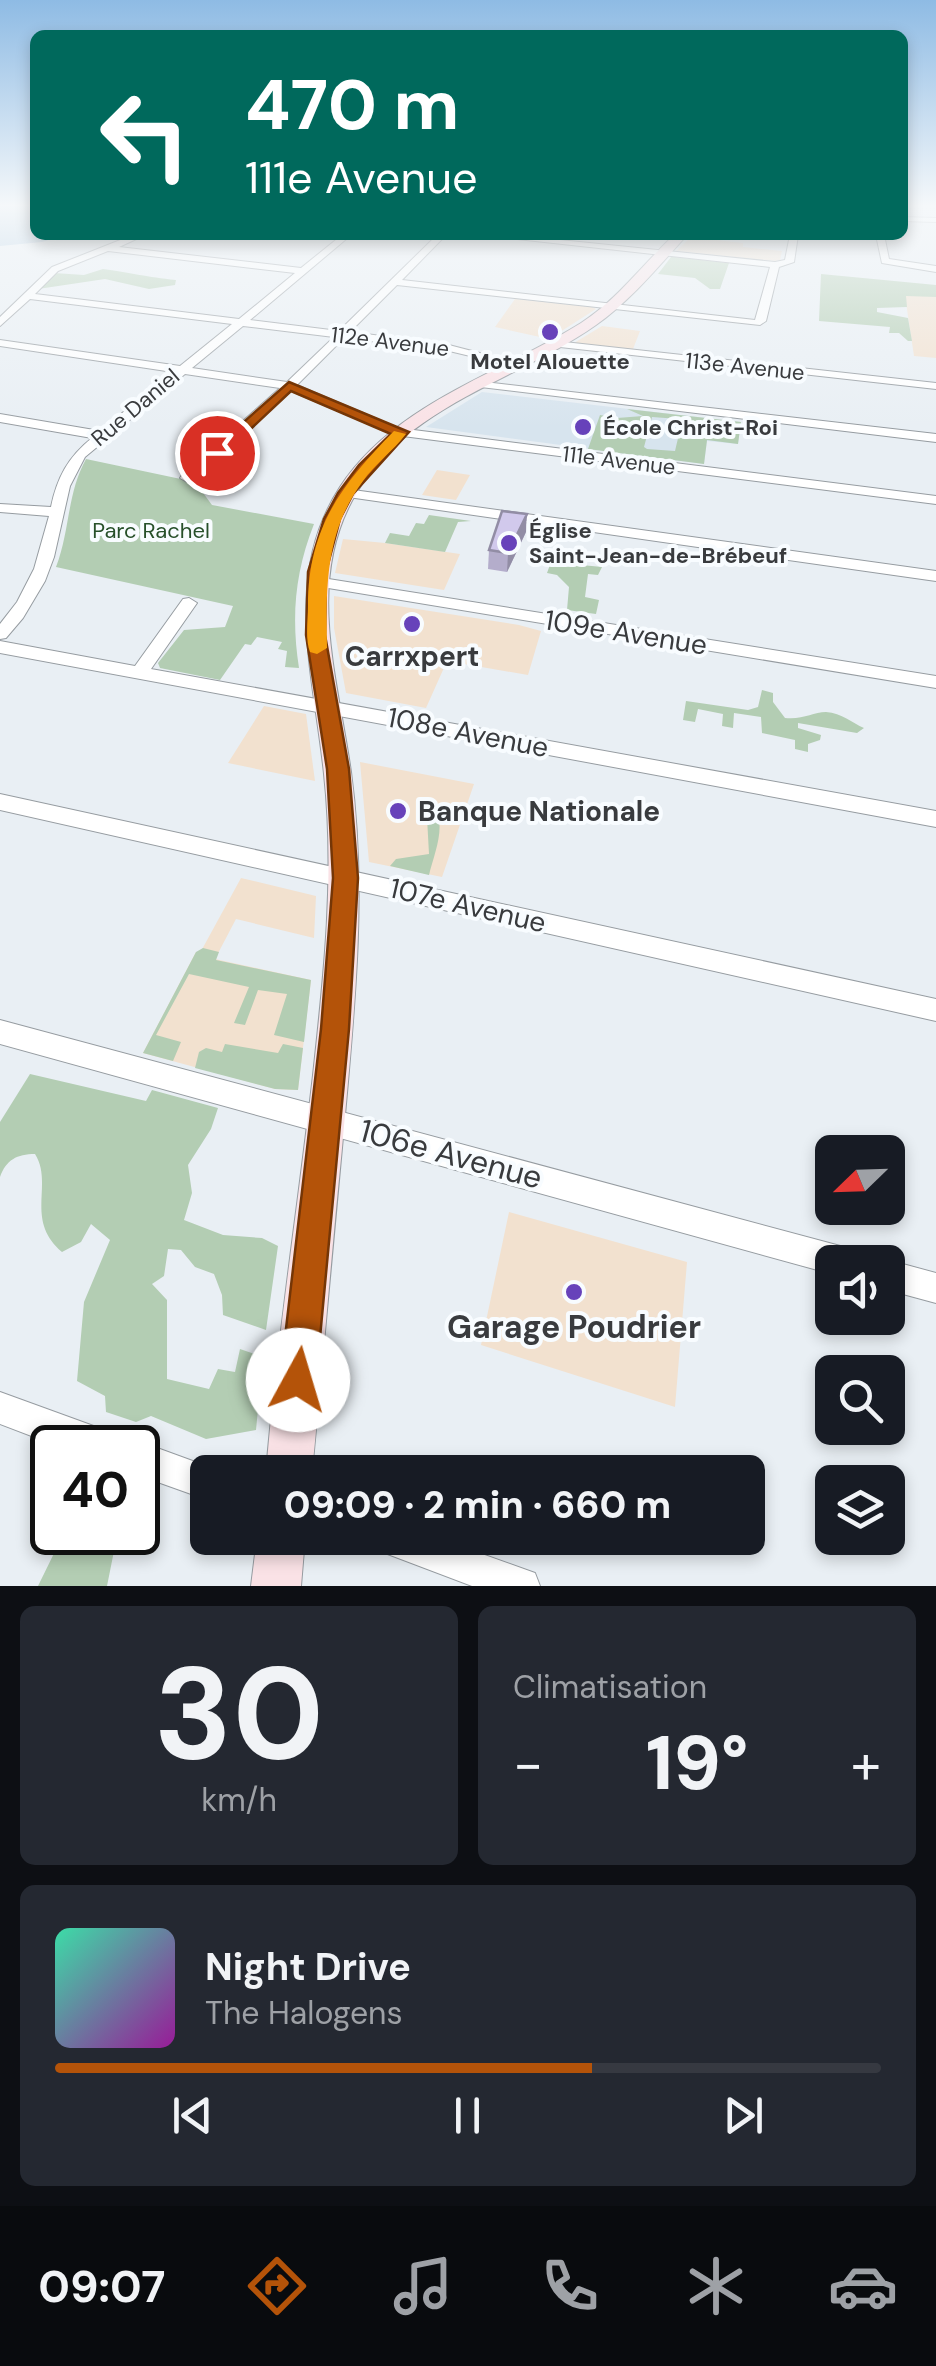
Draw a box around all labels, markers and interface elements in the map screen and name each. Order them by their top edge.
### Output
text: 470 m [245,60,459,151]
icon: left [80,70,210,200]
text: 111e Avenue [245,148,478,207]
street label: 112e Avenue [329,320,451,363]
marker: Motel Alouette [539,321,561,343]
street label: 113e Avenue [684,346,806,387]
place label: Motel Alouette [470,347,630,376]
street label: Rue Daniel [85,362,185,453]
pin [175,411,260,496]
place label: École Christ-Roi [603,413,778,442]
marker: École Christ-Roi [572,416,594,438]
icon: arrive [190,426,245,481]
street label: 111e Avenue [561,439,677,482]
park label: Parc Rachel [92,516,210,545]
place label: Église Saint-Jean-de-Brébeuf [529,516,787,570]
marker: Église Saint-Jean-de-Brébeuf [498,532,520,554]
street label: 109e Avenue [542,601,710,664]
marker: Carrxpert [401,613,423,635]
place label: Carrxpert [345,638,479,675]
street label: 108e Avenue [384,699,552,766]
place label: Banque Nationale [418,793,660,830]
marker: Banque Nationale [387,800,409,822]
street label: 107e Avenue [386,870,550,941]
street label: 106e Avenue [355,1109,547,1199]
north arrow [815,1135,905,1225]
map controls [815,1135,905,1555]
button: sound [815,1245,905,1335]
marker: Garage Poudrier [563,1281,585,1303]
place label: Garage Poudrier [447,1306,701,1348]
position arrow [246,1328,350,1432]
button: search [815,1355,905,1445]
speed limit sign: 40 [30,1425,160,1555]
button: layers [815,1465,905,1555]
text: 09:09 · 2 min · 660 m [284,1480,671,1530]
text: 30 [154,1629,324,1798]
text: Climatisation [513,1666,707,1708]
text: 19° [646,1715,748,1812]
text: − [513,1728,543,1800]
text: + [851,1728,881,1800]
text: km/h [201,1779,277,1821]
text: Night Drive [205,1942,411,1992]
text: The Halogens [205,1992,403,2034]
icon: previous [165,2088,220,2143]
icon: pause [440,2088,495,2143]
icon: next [716,2088,771,2143]
icon: directions [242,2251,312,2321]
icon: music [388,2251,458,2321]
icon: phone [535,2251,605,2321]
icon: climate [681,2251,751,2321]
icon: car [828,2251,898,2321]
text: 09:07 [38,2257,166,2316]

